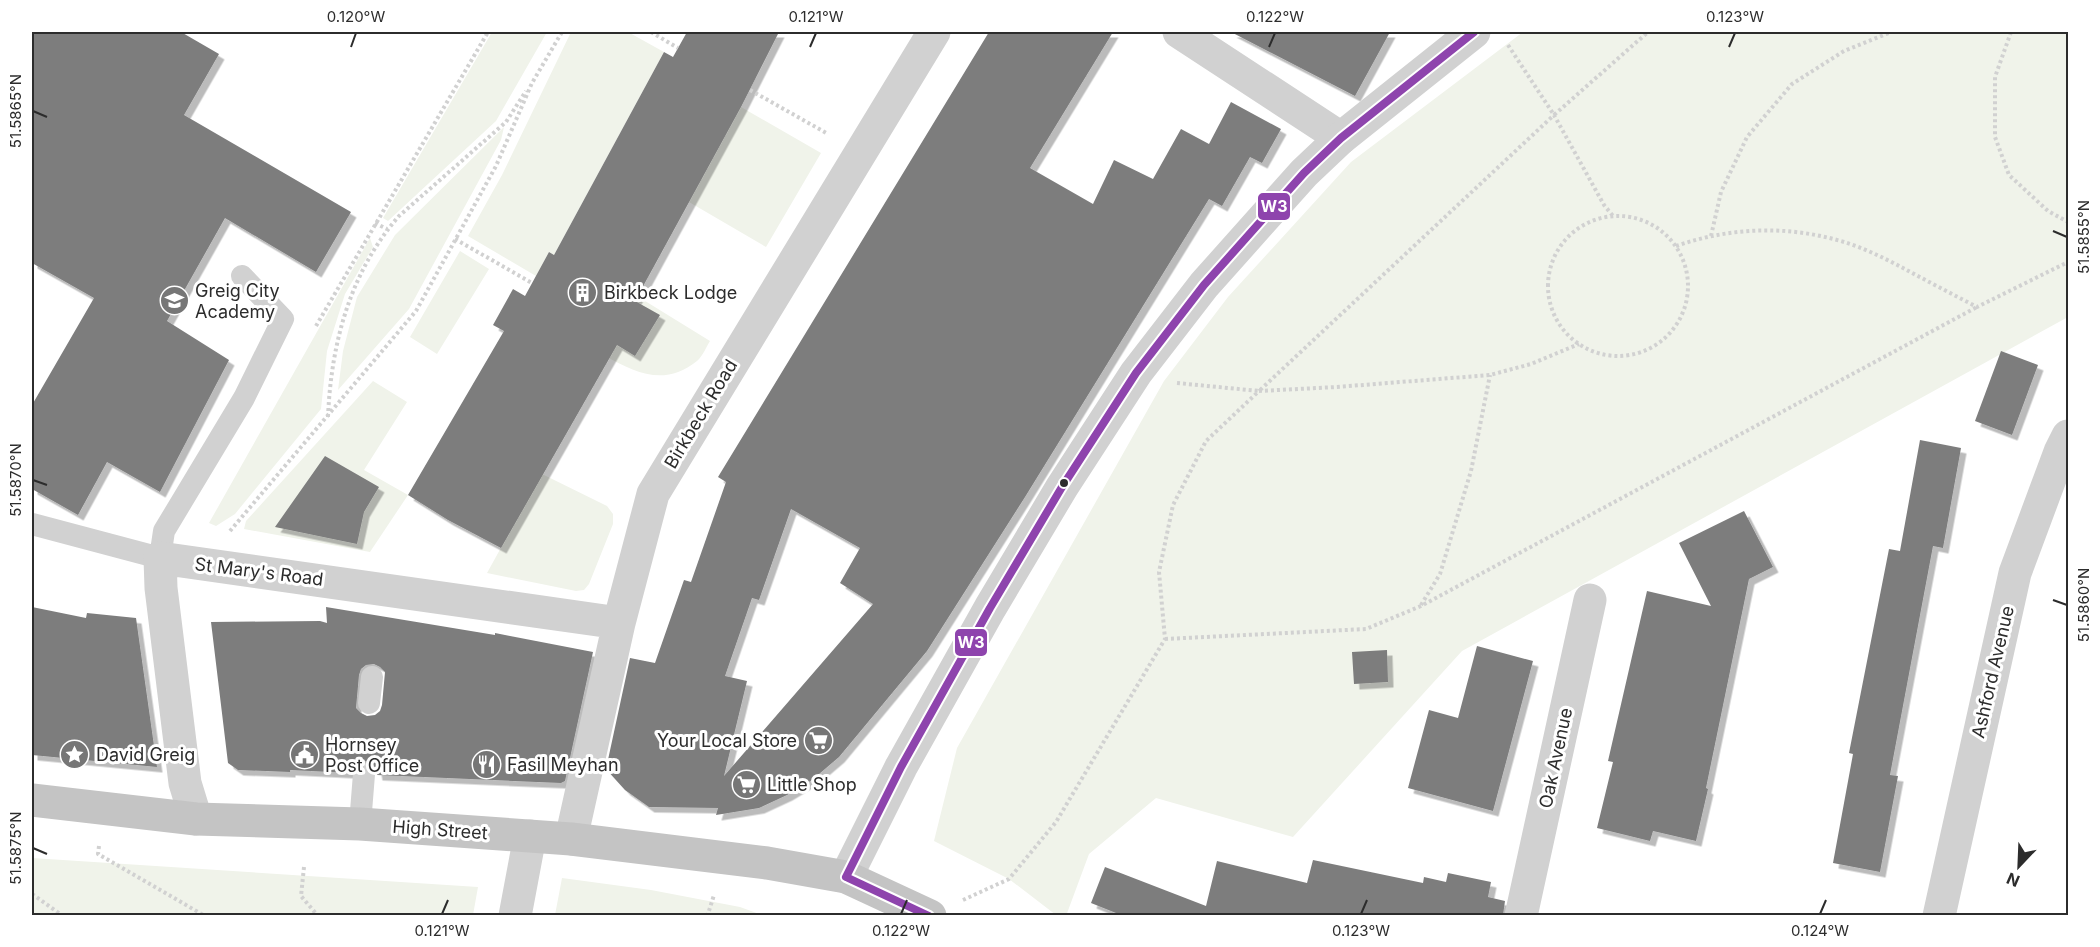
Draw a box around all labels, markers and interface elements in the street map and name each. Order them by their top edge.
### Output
text: 0.120°W [327,7,385,26]
text: 0.121°W [788,7,844,26]
text: 0.122°W [1246,7,1304,26]
text: 0.123°W [1706,7,1764,26]
text: 51.5865°N [6,74,25,148]
line badge: W3 [1257,192,1291,221]
text: W3 [1261,196,1287,216]
text: 51.5855°N [2074,200,2093,274]
building icon: Birkbeck Lodge [567,277,599,309]
place label: Greig City Academy [195,280,280,322]
place label: Birkbeck Lodge [604,282,737,303]
school or university icon: Greig City Academy [158,285,190,317]
street label: Birkbeck Road [660,356,741,472]
text: 51.5870°N [6,443,25,517]
unlabelled marker [1058,477,1070,489]
street label: St Mary's Road [194,553,325,590]
text: 51.5860°N [2074,568,2093,642]
street label: Ashford Avenue [1967,604,2018,740]
line badge: W3 [954,628,988,657]
text: W3 [958,632,984,652]
street label: Oak Avenue [1535,706,1576,810]
supermarket icon: Your Local Store [802,725,834,757]
place label: Your Local Store [657,730,797,751]
place label: Hornsey Post Office [325,734,419,776]
place icon: David Greig [59,739,91,771]
public building icon: Hornsey Post Office [288,739,320,771]
place label: David Greig [96,744,195,765]
restaurant icon: Fasil Meyhan [470,749,502,781]
place label: Fasil Meyhan [507,754,619,775]
supermarket icon: Little Shop [730,769,762,801]
place label: Little Shop [767,774,857,795]
text: 51.5875°N [6,811,25,885]
street label: High Street [392,816,488,843]
north arrow [1989,836,2049,896]
text: N [2004,868,2023,891]
text: 0.121°W [414,921,470,940]
text: 0.122°W [872,921,930,940]
text: 0.123°W [1332,921,1390,940]
text: 0.124°W [1791,921,1849,940]

